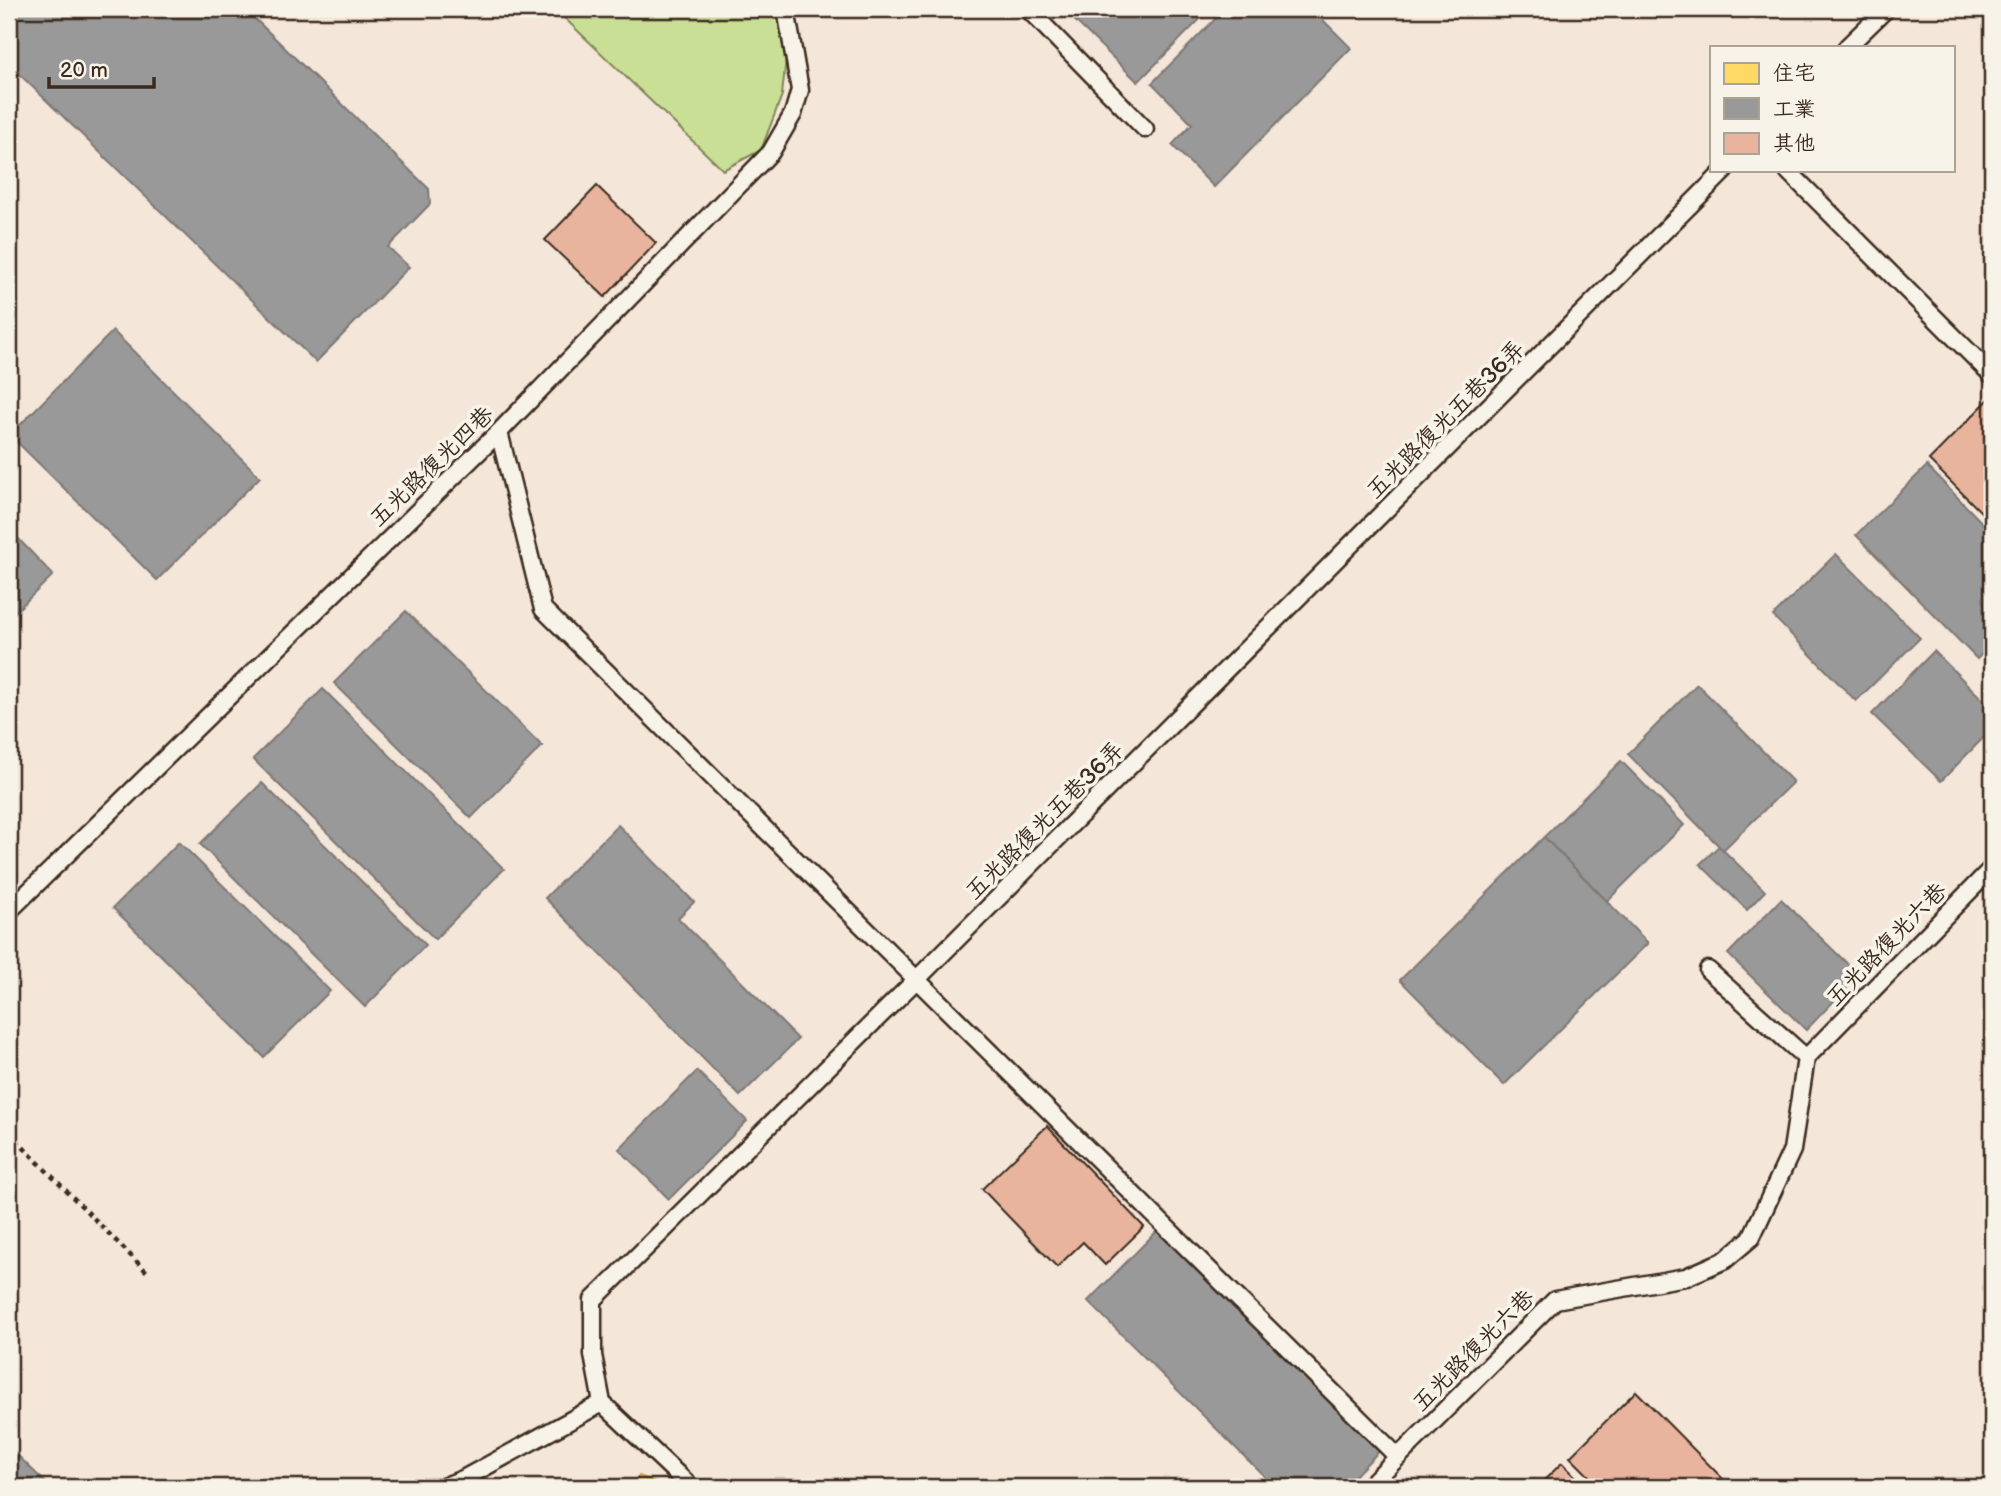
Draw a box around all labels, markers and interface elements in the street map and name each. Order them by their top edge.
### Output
scale bar [49,46,154,90]
legend [1710,46,1955,172]
text: 20 m [60,58,108,83]
text: 住宅 [1773,61,1815,86]
text: 工業 [1773,97,1815,122]
text: 其他 [1773,131,1815,156]
street label: 五光路復光五巷36弄 [1361,335,1531,505]
street label: 五光路復光四巷 [364,400,500,533]
street label: 五光路復光五巷36弄 [960,736,1130,906]
street label: 五光路復光六巷 [1821,876,1953,1012]
street label: 五光路復光六巷 [1407,1283,1541,1418]

